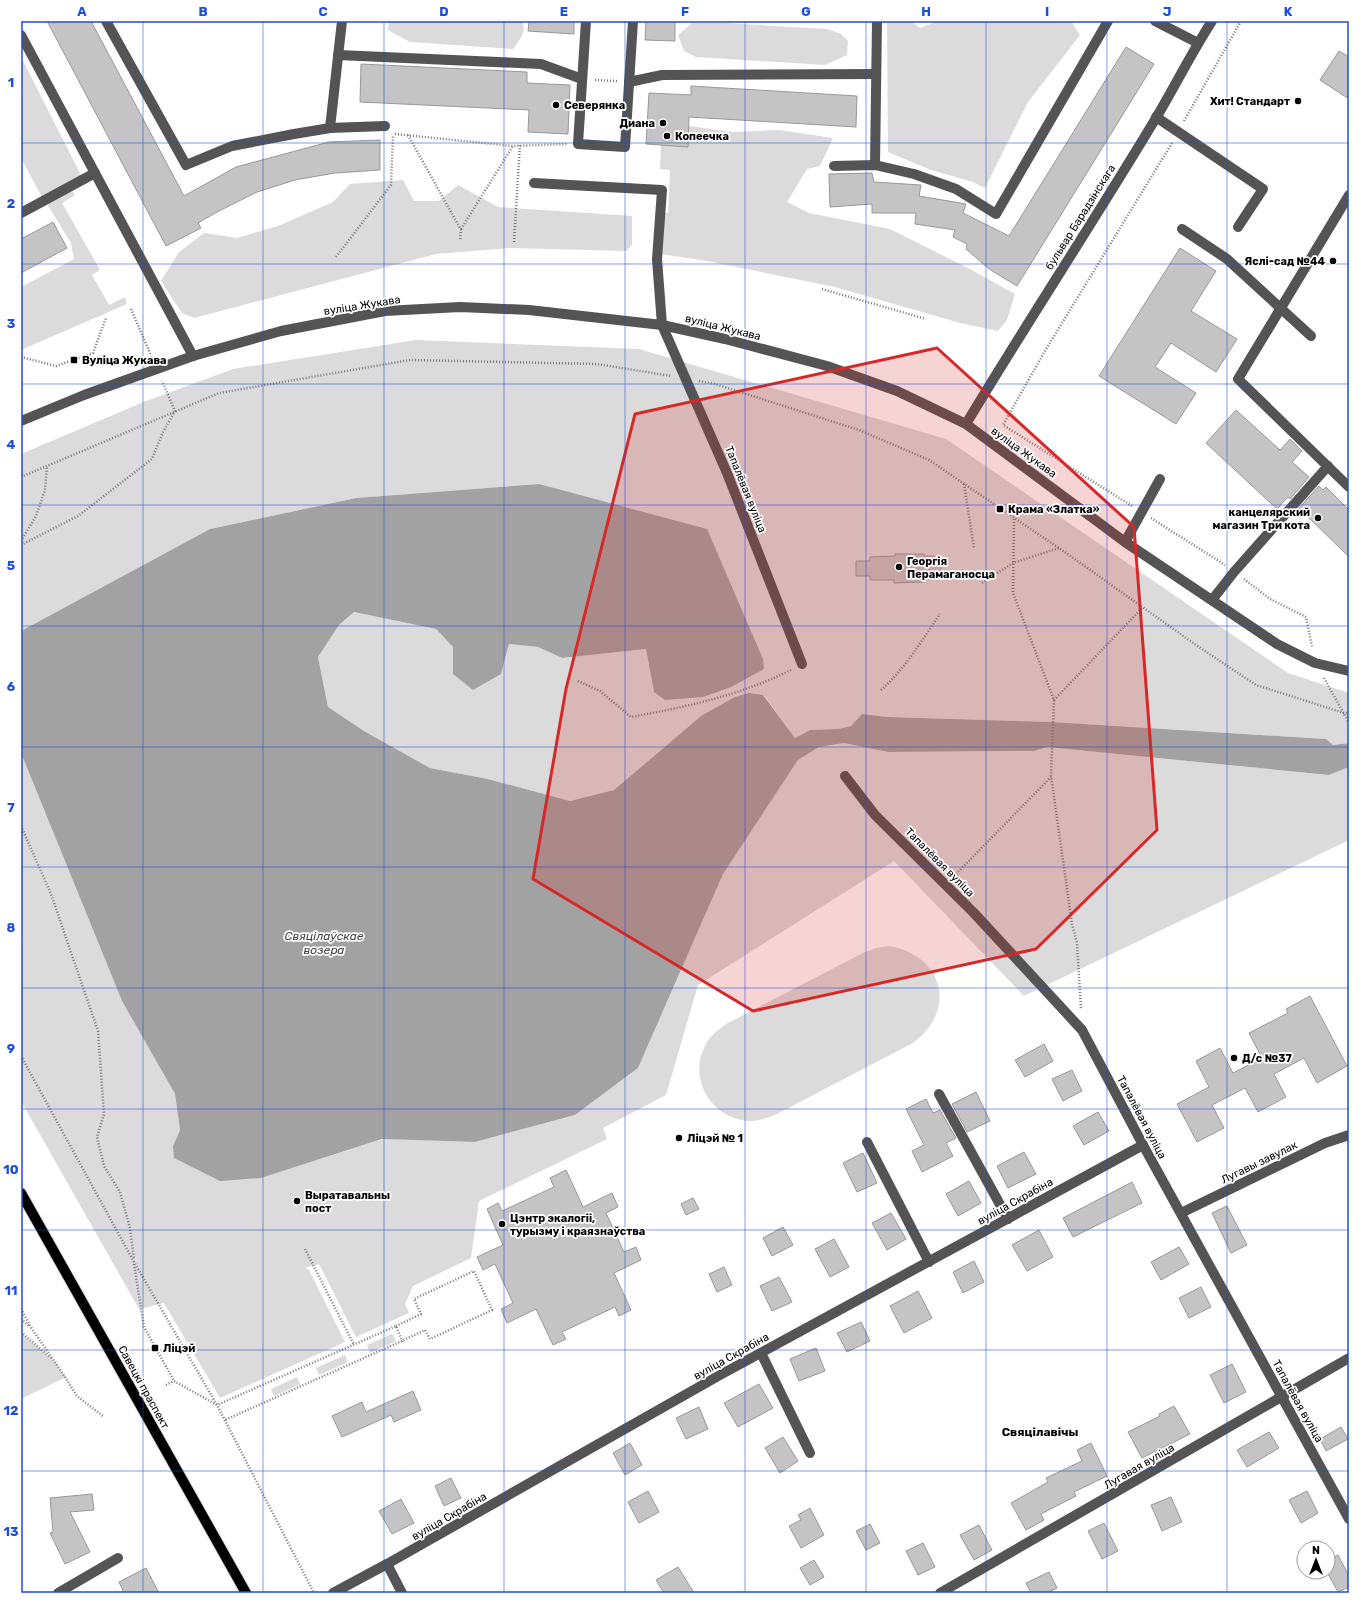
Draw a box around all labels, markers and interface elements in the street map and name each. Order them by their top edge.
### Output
text: A [77,4,87,19]
text: B [198,4,208,19]
text: C [318,4,328,19]
text: D [439,4,449,19]
text: E [560,4,568,19]
text: F [681,4,689,19]
text: G [801,4,811,19]
text: H [921,4,931,19]
text: I [1045,4,1049,19]
text: J [1163,4,1171,19]
text: K [1284,4,1293,19]
text: 1 [8,75,14,90]
place label: Хит! Стандарт [1210,95,1290,108]
marker: Хит! Стандарт [1293,96,1303,106]
place label: Северянка [564,99,625,112]
marker: Северянка [551,100,561,110]
place label: Диана [619,117,655,130]
marker: Диана [658,118,668,128]
place label: Копеечка [675,130,729,143]
marker: Копеечка [662,131,672,141]
street label: бульвар Барадзінскага [1043,162,1118,272]
text: 2 [7,196,15,211]
place label: Яслі-сад №44 [1245,255,1325,268]
marker: Яслі-сад №44 [1328,256,1338,266]
street label: вуліца Жукава [323,293,401,318]
street label: вуліца Жукава [684,312,762,343]
text: 3 [7,316,16,331]
place label: Вуліца Жукава [82,354,167,367]
marker: Вуліца Жукава [69,355,79,365]
street label: вуліца Жукава [988,424,1059,480]
text: 4 [7,437,16,452]
street label: Тапалёвая вуліца [722,444,769,534]
place label: Крама «Златка» [1008,503,1100,516]
marker: Крама «Златка» [995,504,1005,514]
place label: канцелярский магазин Три кота [1213,506,1310,532]
marker: канцелярский магазин Три кота [1313,513,1323,523]
place label: Георгія Перамаганосца [907,555,995,581]
text: 5 [7,558,15,573]
marker: Георгія Перамаганосца [894,562,904,572]
text: 6 [7,679,16,694]
text: 7 [7,800,15,815]
street label: Тапалёвая вуліца [902,825,977,900]
text: 8 [7,920,16,935]
water label: Свяцілаўскае возера [285,929,364,957]
text: 9 [7,1041,15,1056]
place label: Д/с №37 [1242,1052,1292,1065]
marker: Д/с №37 [1229,1053,1239,1063]
street label: Тапалёвая вуліца [1114,1073,1169,1161]
place label: Ліцэй № 1 [687,1132,743,1145]
marker: Ліцэй № 1 [674,1133,684,1143]
street label: Лугавы завулак [1219,1138,1300,1187]
text: 10 [3,1162,19,1177]
street label: вуліца Скрабіна [975,1175,1055,1228]
place label: Выратавальны пост [305,1189,390,1215]
marker: Выратавальны пост [292,1196,302,1206]
place label: Цэнтр экалогіі, турызму і краязнаўства [510,1212,645,1238]
marker: Цэнтр экалогіі, турызму і краязнаўства [497,1219,507,1229]
text: 11 [5,1283,17,1298]
street label: вуліца Скрабіна [691,1330,771,1383]
place label: Ліцэй [163,1342,195,1355]
street label: Савецкі праспект [115,1343,172,1431]
marker: Ліцэй [150,1343,160,1353]
street label: Тапалёвая вуліца [1270,1358,1326,1445]
text: 12 [4,1403,18,1418]
district label: Свяцілавічы [1002,1425,1078,1439]
street label: Лугавая вуліца [1102,1441,1177,1492]
street label: вуліца Скрабіна [410,1490,489,1543]
text: 13 [3,1524,19,1539]
north arrow [1296,1540,1336,1580]
text: N [1312,1544,1320,1557]

